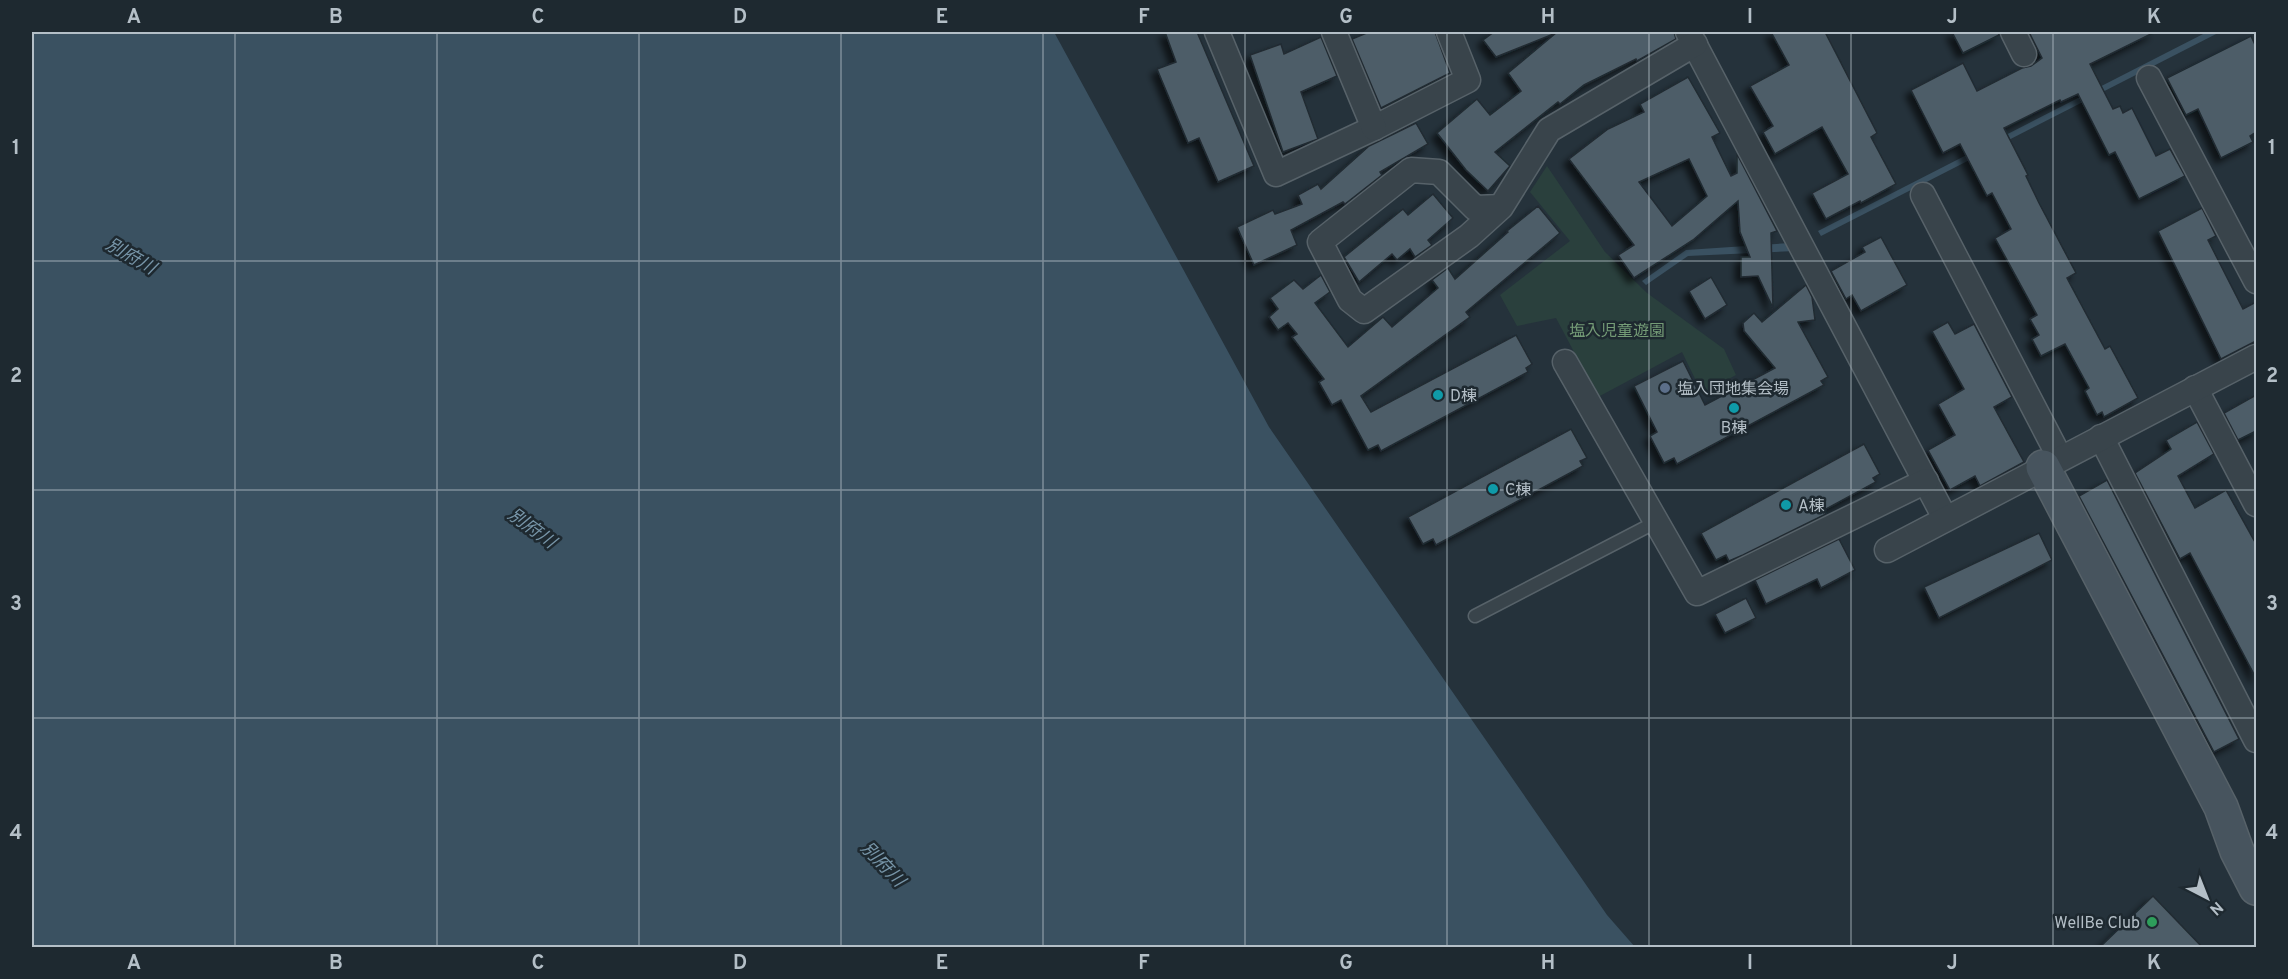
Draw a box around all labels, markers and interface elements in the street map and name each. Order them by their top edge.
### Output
text: A [127,5,141,31]
text: B [329,5,343,31]
text: C [532,5,544,31]
text: D [733,5,747,31]
text: E [936,5,948,31]
text: F [1138,5,1150,31]
text: G [1339,5,1353,31]
text: H [1541,5,1555,31]
text: I [1747,5,1753,31]
text: J [1946,5,1958,31]
text: K [2147,5,2161,31]
text: 1 [12,136,20,162]
text: 1 [2268,136,2276,162]
water label: 別府川 [101,234,161,282]
park label: 塩入児童遊園 [1569,322,1665,342]
text: 2 [10,364,22,390]
text: 2 [2266,364,2278,390]
place label: 塩入団地集会場 [1677,380,1789,400]
marker: 塩入団地集会場 [1658,381,1672,395]
place label: D棟 [1450,387,1477,407]
marker: D棟 [1431,388,1445,402]
marker: B棟 [1727,401,1741,415]
place label: B棟 [1721,419,1747,439]
place label: C棟 [1505,481,1531,501]
marker: C棟 [1486,482,1500,496]
place label: A棟 [1798,497,1825,517]
marker: A棟 [1779,498,1793,512]
water label: 別府川 [503,504,561,556]
text: 3 [10,592,22,618]
text: 3 [2266,592,2278,618]
text: 4 [10,821,22,847]
text: 4 [2266,821,2278,847]
water label: 別府川 [855,838,910,894]
north arrow [2177,868,2237,928]
text: N [2205,896,2227,919]
place label: WellBe Club [2054,914,2140,934]
marker: WellBe Club [2145,915,2159,929]
text: A [127,951,141,977]
text: B [329,951,343,977]
text: C [532,951,544,977]
text: D [733,951,747,977]
text: E [936,951,948,977]
text: F [1138,951,1150,977]
text: G [1339,951,1353,977]
text: H [1541,951,1555,977]
text: I [1747,951,1753,977]
text: J [1946,951,1958,977]
text: K [2147,951,2161,977]

